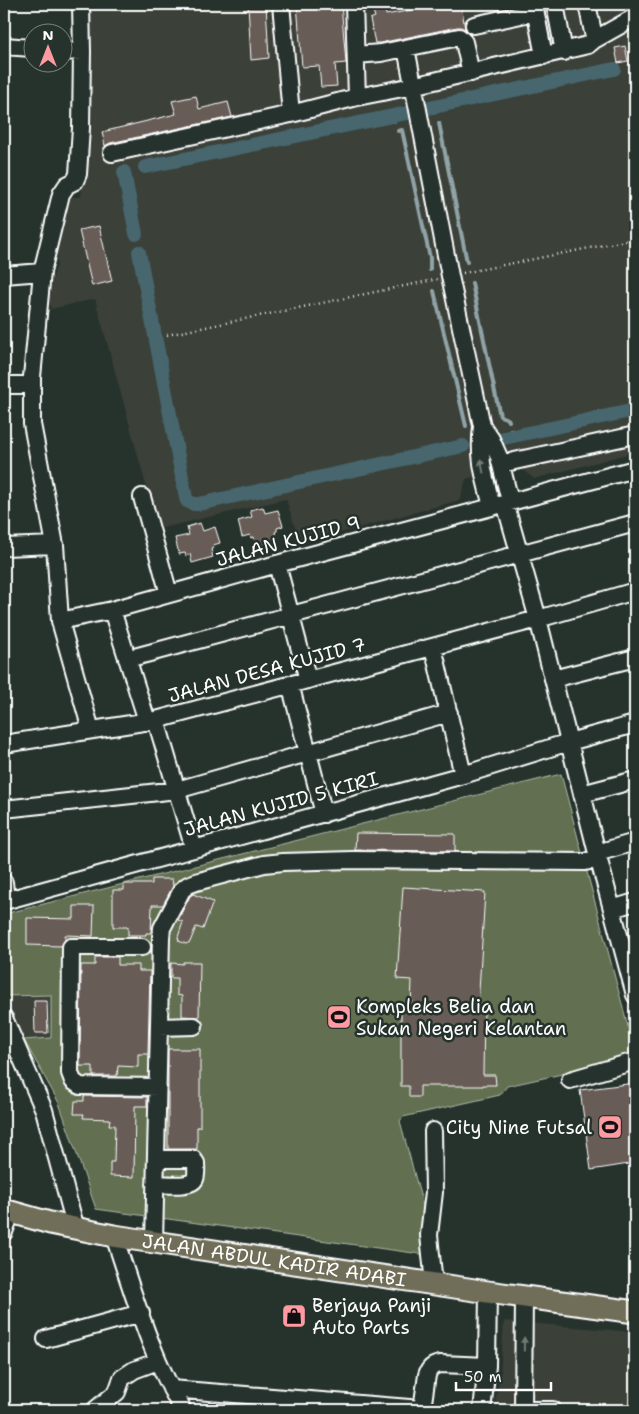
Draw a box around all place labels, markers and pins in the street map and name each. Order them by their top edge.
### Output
place label: Kompleks Belia dan Sukan Negeri Kelantan [356,994,567,1041]
sports icon: Kompleks Belia dan Sukan Negeri Kelantan [326,1004,352,1030]
sports icon: City Nine Futsal [597,1114,623,1140]
place label: City Nine Futsal [446,1115,592,1140]
place label: Berjaya Panji Auto Parts [312,1293,431,1340]
shop icon: Berjaya Panji Auto Parts [281,1303,307,1329]

